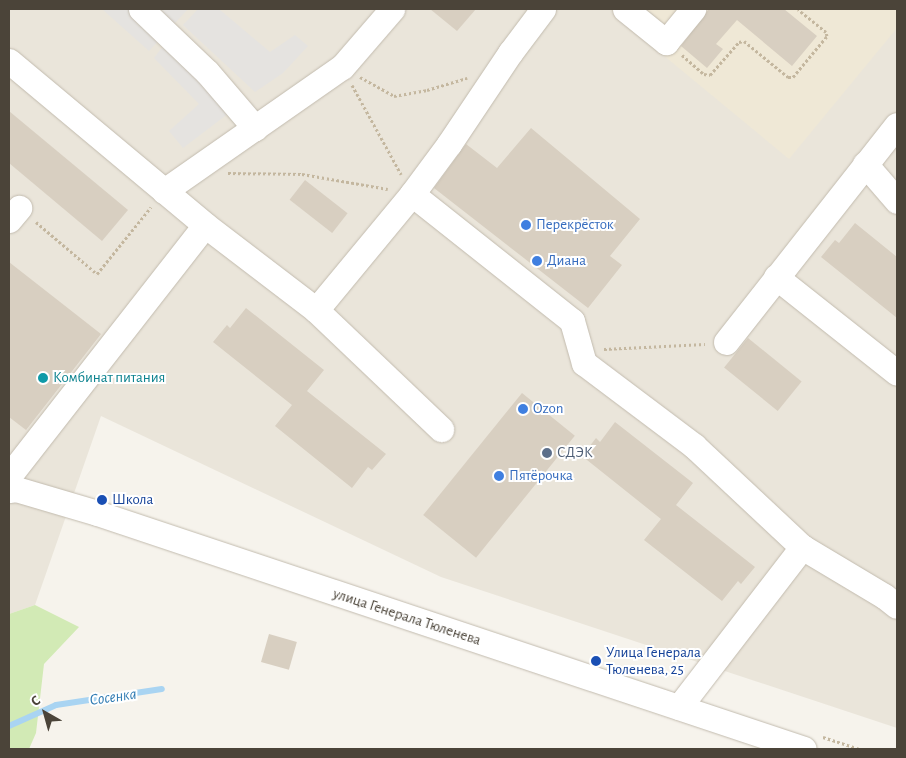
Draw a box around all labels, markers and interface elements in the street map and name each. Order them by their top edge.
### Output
place label: Перекрёсток [536,216,614,234]
marker: Перекрёсток [520,219,532,231]
place label: Диана [547,252,586,270]
marker: Диана [531,255,543,267]
place label: Комбинат питания [53,369,165,387]
marker: Комбинат питания [37,372,49,384]
place label: Ozon [533,400,563,418]
marker: Ozon [517,403,529,415]
place label: СДЭК [557,444,593,462]
marker: СДЭК [541,447,553,459]
place label: Пятёрочка [509,467,573,485]
marker: Пятёрочка [493,470,505,482]
place label: Школа [112,491,153,509]
marker: Школа [96,494,108,506]
street label: улица Генерала Тюленева [331,585,483,649]
place label: Улица Генерала Тюленева, 25 [606,643,701,678]
marker: Улица Генерала Тюленева, 25 [590,655,602,667]
water label: Сосенка [88,684,138,710]
north arrow [20,688,70,738]
text: С [28,693,43,709]

